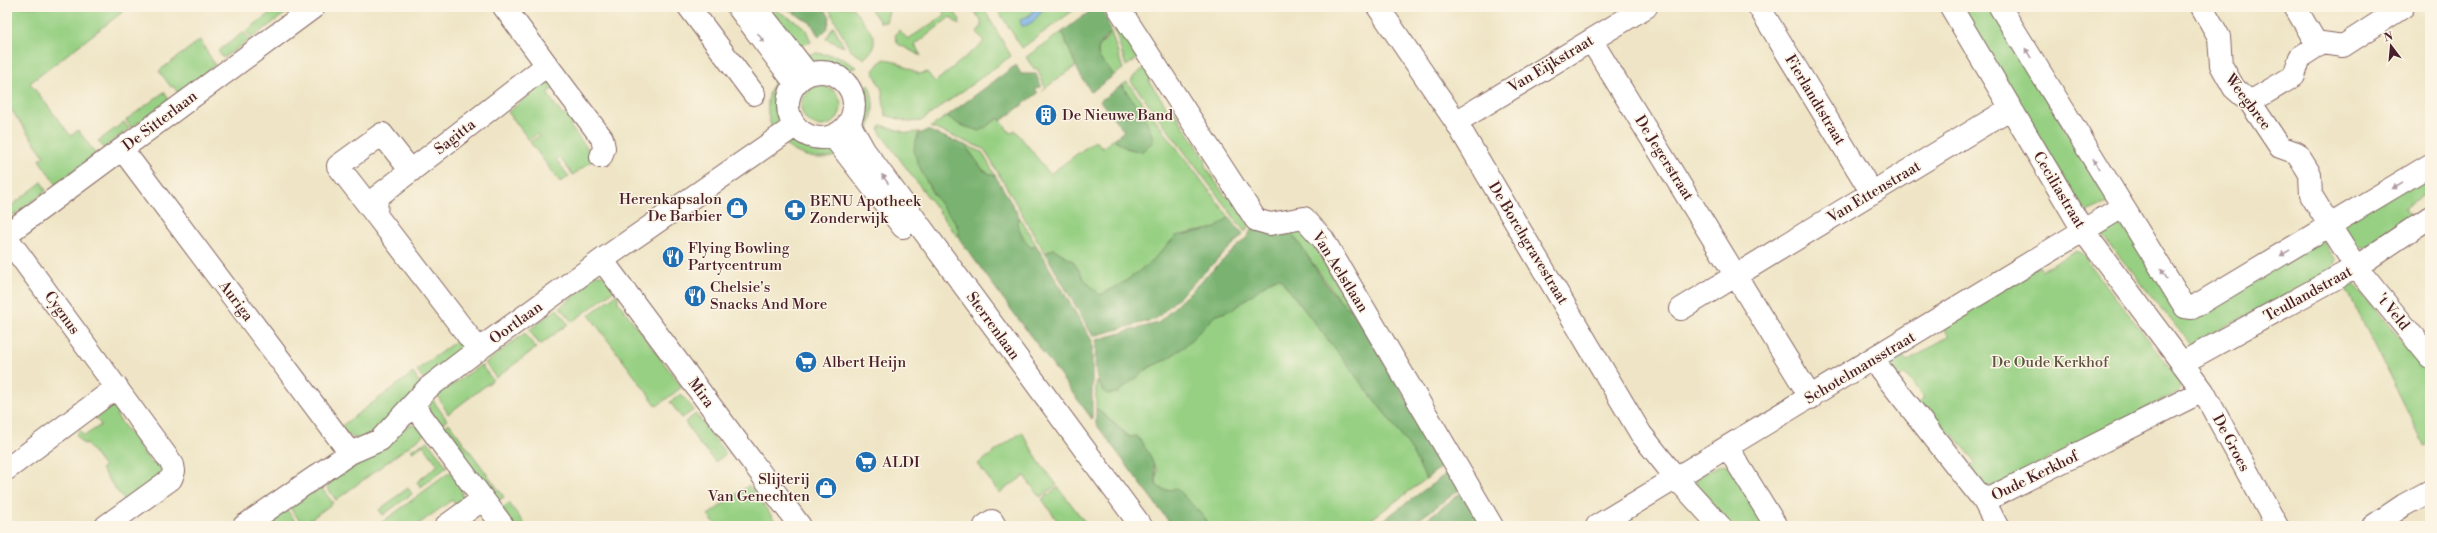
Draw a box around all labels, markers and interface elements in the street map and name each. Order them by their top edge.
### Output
north arrow [2371,26,2411,66]
text: N [2382,29,2395,45]
street label: Van Eijkstraat [1504,31,1598,97]
one-way arrow [757,33,765,44]
one-way arrow [2024,48,2032,58]
street label: Fierlandtstraat [1781,51,1850,149]
street label: Weegbree [2220,69,2275,134]
street label: De Sitterlaan [119,87,201,155]
building icon: De Nieuwe Band [1033,102,1059,128]
place label: De Nieuwe Band [1062,106,1174,125]
street label: De Jegerstraat [1630,112,1698,205]
street label: Sagitta [431,115,480,159]
street label: Ceciliastraat [2029,148,2090,232]
street label: Van Ettenstraat [1823,156,1925,228]
one-way arrow [2092,158,2099,170]
one-way arrow [882,174,890,184]
street label: De Borchgravestraat [1484,178,1572,308]
one-way arrow [2391,182,2403,189]
place label: Herenkapsalon De Barbier [619,190,723,226]
place label: BENU Apotheek Zonderwijk [809,192,922,228]
shop icon: Herenkapsalon De Barbier [724,195,750,221]
pharmacy icon: BENU Apotheek Zonderwijk [782,197,808,223]
street label: Van Aelstlaan [1307,227,1372,316]
place label: Flying Bowling Partycentrum [688,239,790,275]
restaurant icon: Flying Bowling Partycentrum [660,244,686,270]
one-way arrow [2279,249,2291,256]
street label: Teullandstraat [2260,262,2356,326]
one-way arrow [2161,268,2168,280]
street label: Auriga [214,276,258,325]
place label: Chelsie's Snacks And More [710,278,827,314]
restaurant icon: Chelsie's Snacks And More [682,283,708,309]
street label: Cygnus [40,288,84,338]
street label: Sterrenlaan [962,288,1024,364]
street label: 't Veld [2372,290,2414,335]
street label: Oortlaan [486,297,546,349]
street label: Schotelmansstraat [1801,327,1919,409]
supermarket icon: Albert Heijn [793,349,819,375]
place label: Albert Heijn [821,353,906,372]
park label: De Oude Kerkhof [1992,353,2109,372]
street label: Mira [684,374,719,412]
street label: De Groes [2208,411,2254,475]
street label: Oude Kerkhof [1988,446,2082,505]
supermarket icon: ALDI [853,449,879,475]
place label: ALDI [881,453,920,472]
place label: Slijterij Van Genechten [707,470,810,506]
shop icon: Slijterij Van Genechten [813,475,839,501]

